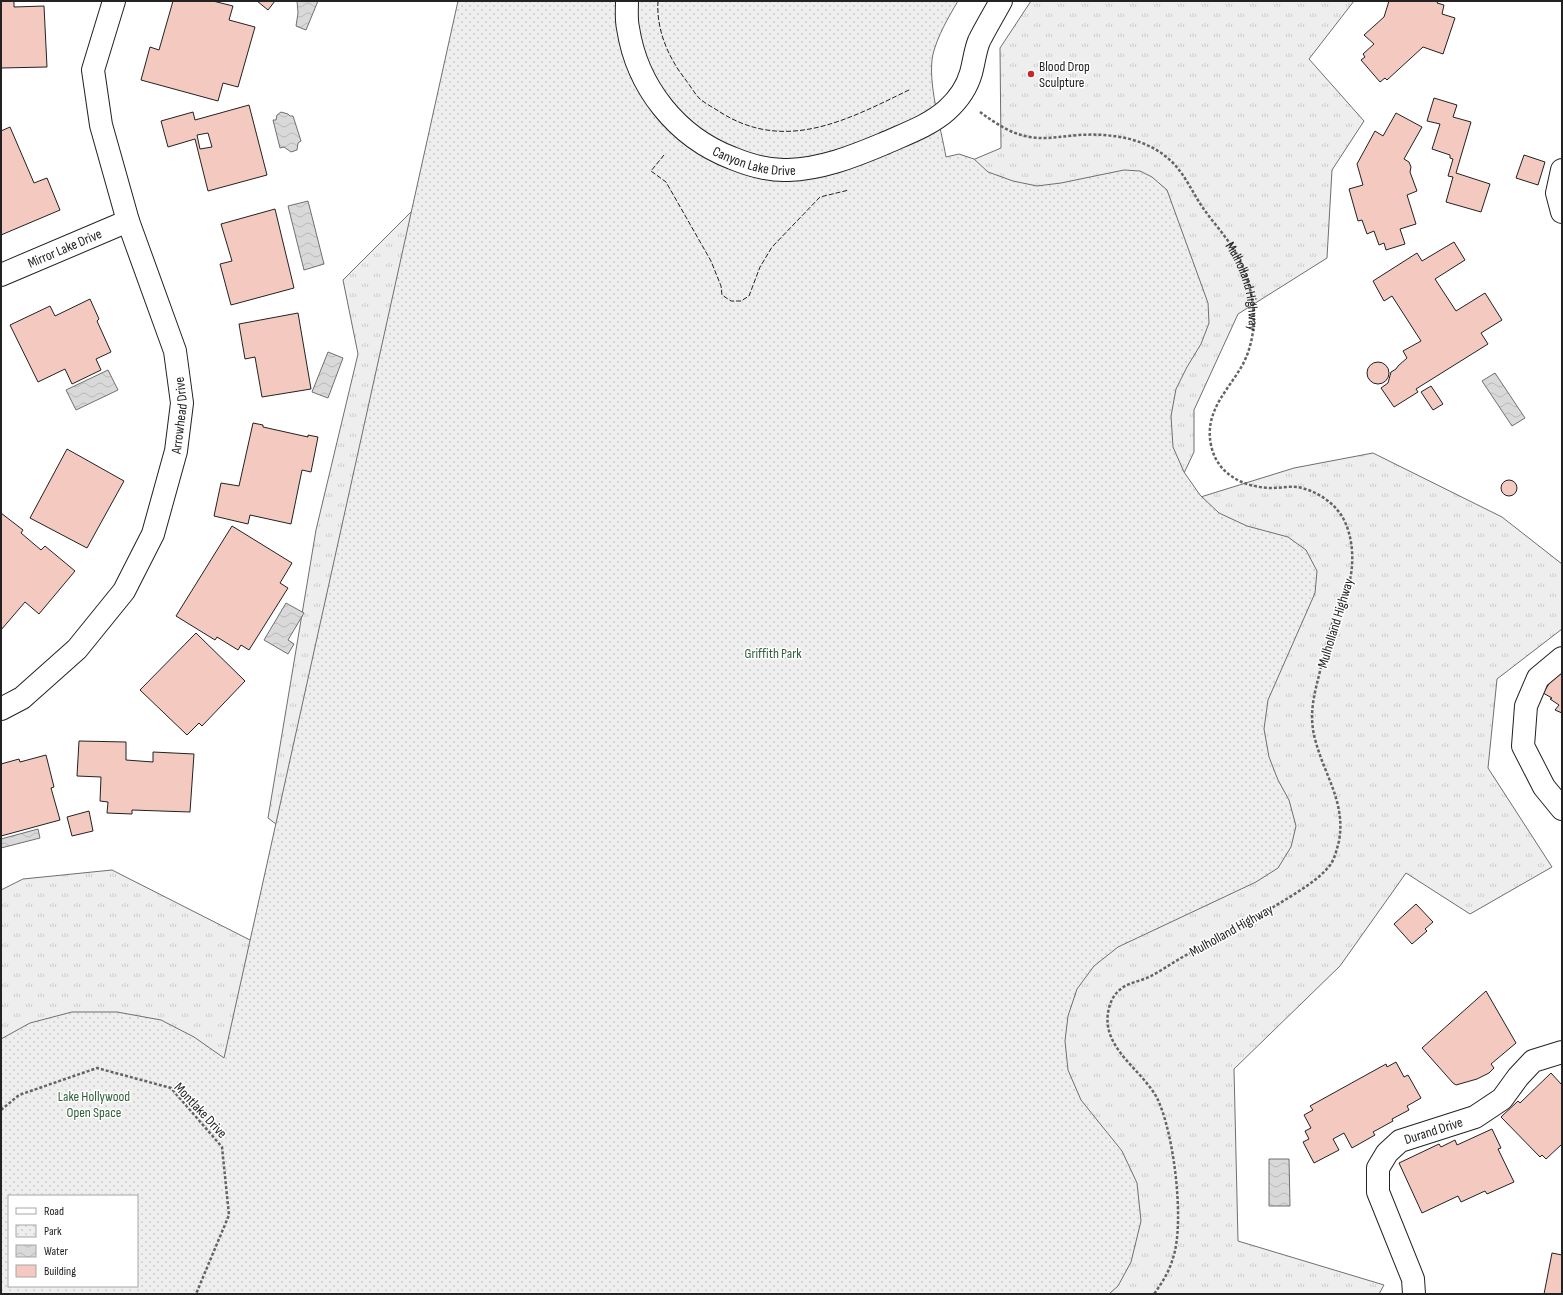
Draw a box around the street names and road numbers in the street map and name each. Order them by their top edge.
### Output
street label: Canyon Lake Drive [710,143,796,179]
street label: Mirror Lake Drive [25,225,104,272]
street label: Mulholland Highway [1222,238,1262,332]
street label: Arrowhead Drive [168,376,191,456]
street label: Mulholland Highway [1314,576,1357,670]
street label: Mulholland Highway [1186,900,1277,960]
street label: Montlake Drive [171,1079,231,1142]
street label: Durand Drive [1402,1113,1465,1148]

